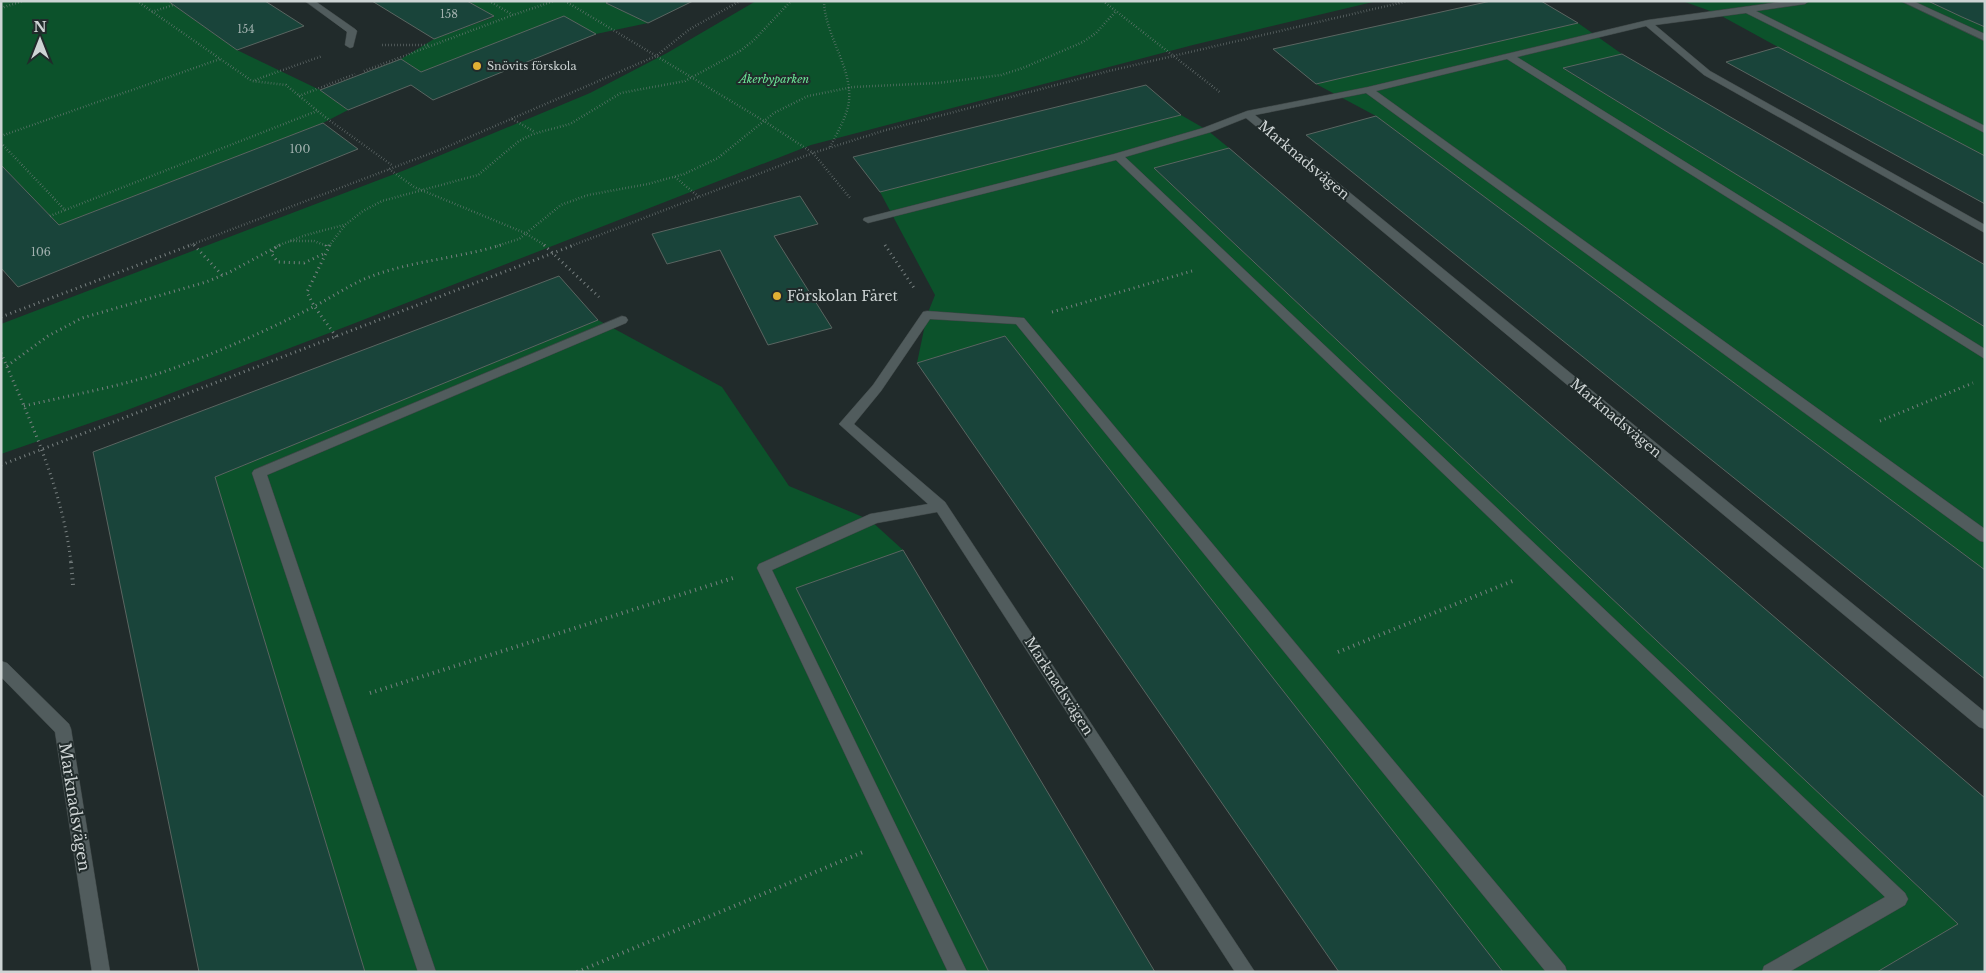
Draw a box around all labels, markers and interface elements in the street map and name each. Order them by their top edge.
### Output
house number: 158 [440,7,458,21]
north arrow [15,15,65,65]
text: N [33,18,47,36]
house number: 154 [237,22,255,36]
place label: Snövits förskola [487,59,577,73]
marker: Snövits förskola [471,60,483,72]
park label: Åkerbyparken [737,72,809,86]
street label: Marknadsvägen [1255,117,1354,204]
house number: 100 [290,142,310,156]
house number: 106 [31,245,51,259]
place label: Förskolan Fåret [787,287,898,305]
marker: Förskolan Fåret [771,290,783,302]
street label: Marknadsvägen [1567,375,1666,462]
street label: Marknadsvägen [1021,633,1098,739]
street label: Marknadsvägen [55,741,95,873]

